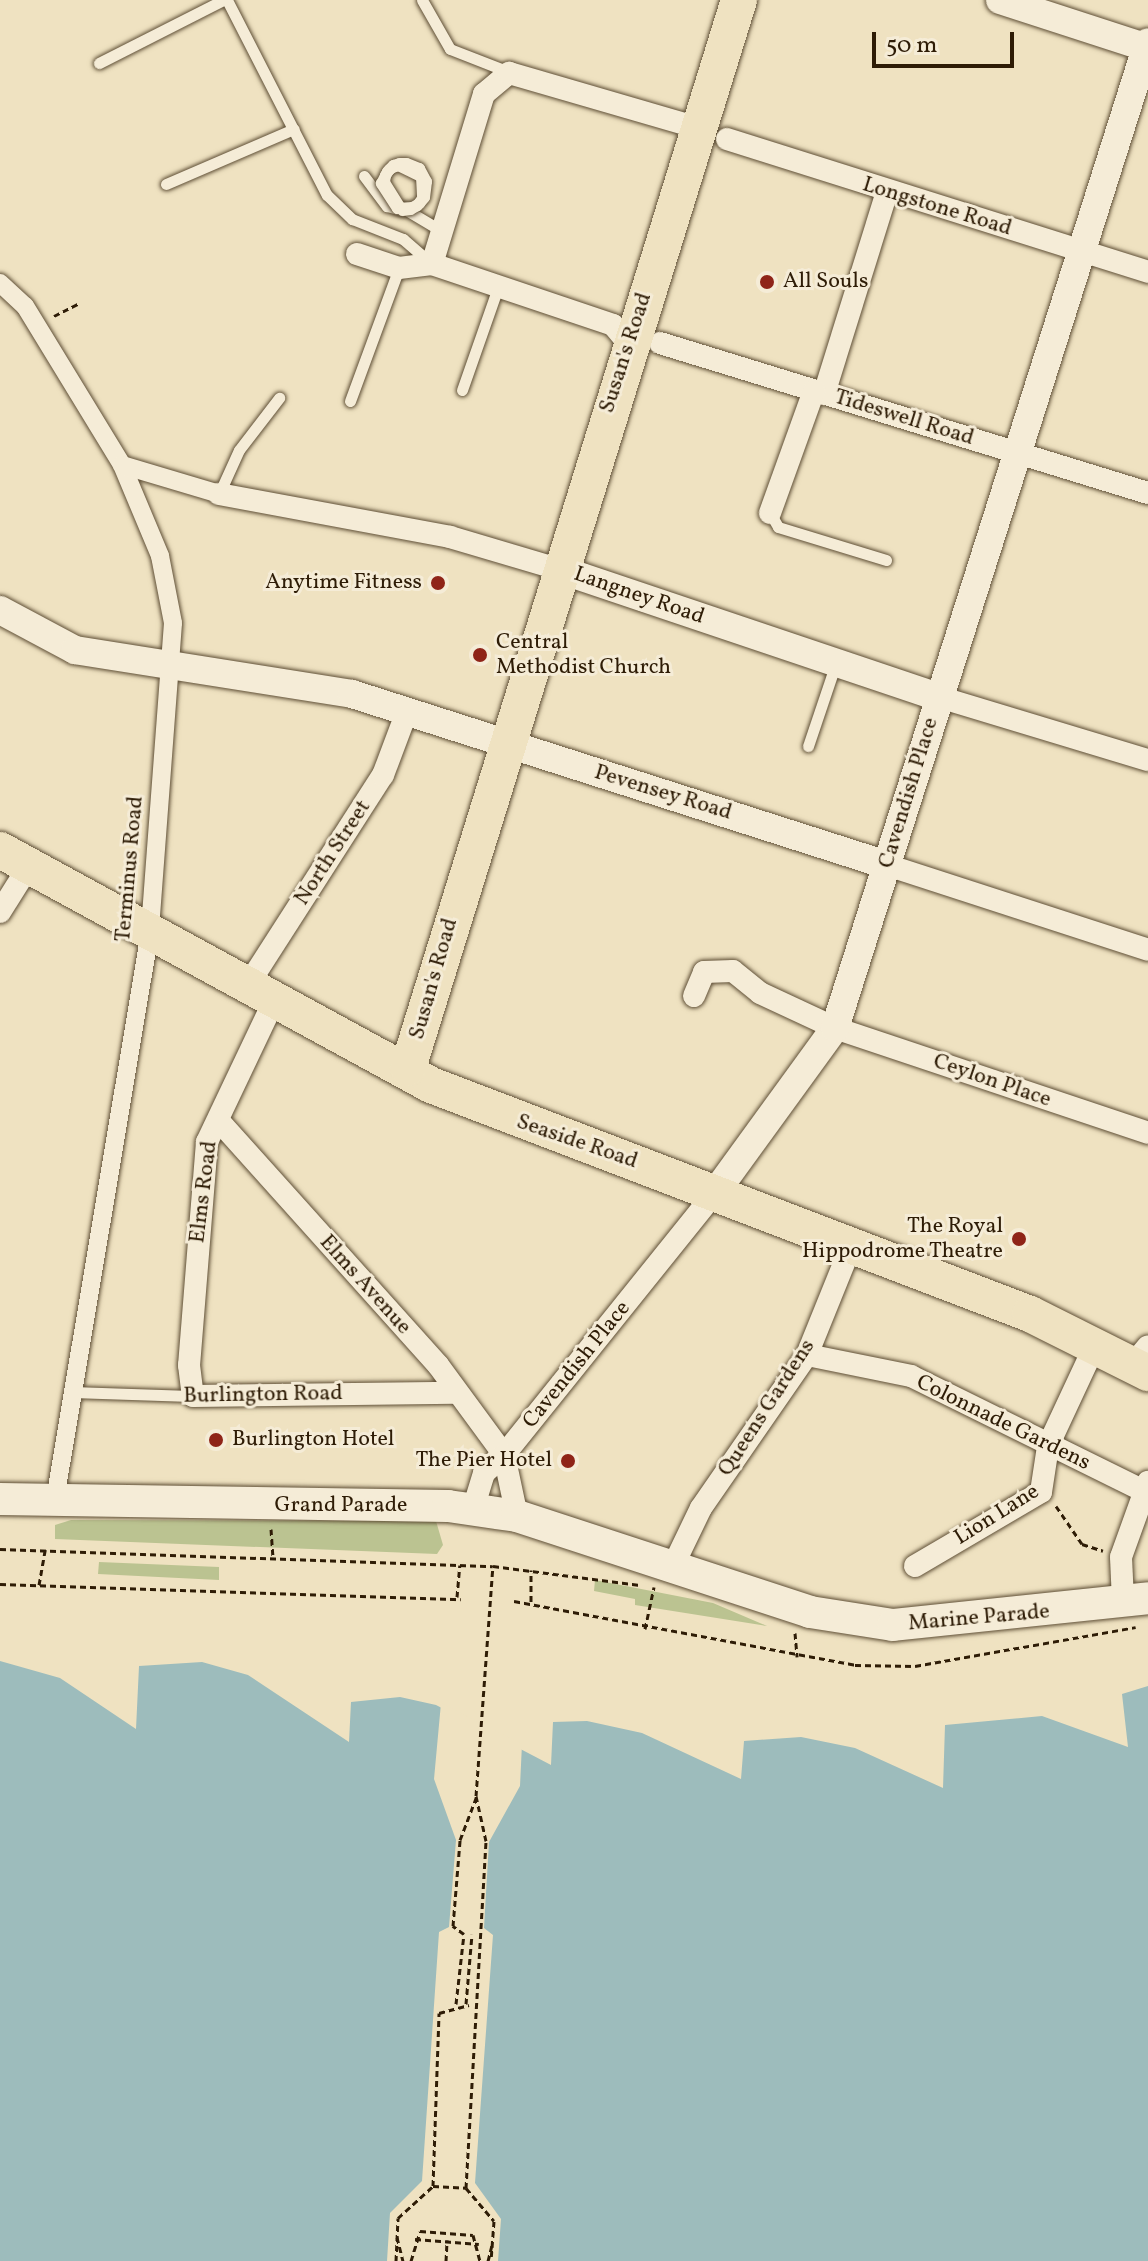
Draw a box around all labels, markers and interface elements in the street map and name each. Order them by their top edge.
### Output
scale bar [876,16,1018,66]
text: 50 m [886,29,938,63]
street label: Longstone Road [859,172,1015,242]
place label: All Souls [783,269,868,295]
marker: All Souls [758,273,776,291]
street label: Susan's Road [594,290,658,416]
street label: Tideswell Road [831,384,977,452]
street label: Langney Road [570,561,708,631]
place label: Anytime Fitness [265,570,422,596]
marker: Anytime Fitness [429,574,447,592]
place label: Central Methodist Church [496,629,671,680]
marker: Central Methodist Church [471,646,489,664]
street label: Cavendish Place [874,714,944,872]
street label: Pevensey Road [591,759,735,827]
street label: Terminus Road [110,795,150,943]
street label: North Street [289,795,377,911]
street label: Susan's Road [404,915,464,1043]
street label: Ceylon Place [930,1049,1054,1113]
street label: Seaside Road [513,1109,641,1175]
street label: Elms Road [185,1139,223,1245]
place label: The Royal Hippodrome Theatre [801,1213,1003,1264]
street label: Elms Avenue [313,1230,417,1340]
marker: The Royal Hippodrome Theatre [1010,1230,1028,1248]
street label: Cavendish Place [518,1296,636,1434]
street label: Queens Gardens [713,1335,821,1481]
street label: Colonnade Gardens [912,1369,1094,1477]
street label: Burlington Road [183,1380,343,1410]
place label: Burlington Hotel [232,1427,394,1453]
marker: Burlington Hotel [207,1431,225,1449]
place label: The Pier Hotel [415,1448,552,1474]
marker: The Pier Hotel [559,1452,577,1470]
street label: Lion Lane [950,1479,1044,1551]
street label: Grand Parade [275,1493,407,1519]
street label: Marine Parade [907,1599,1051,1637]

